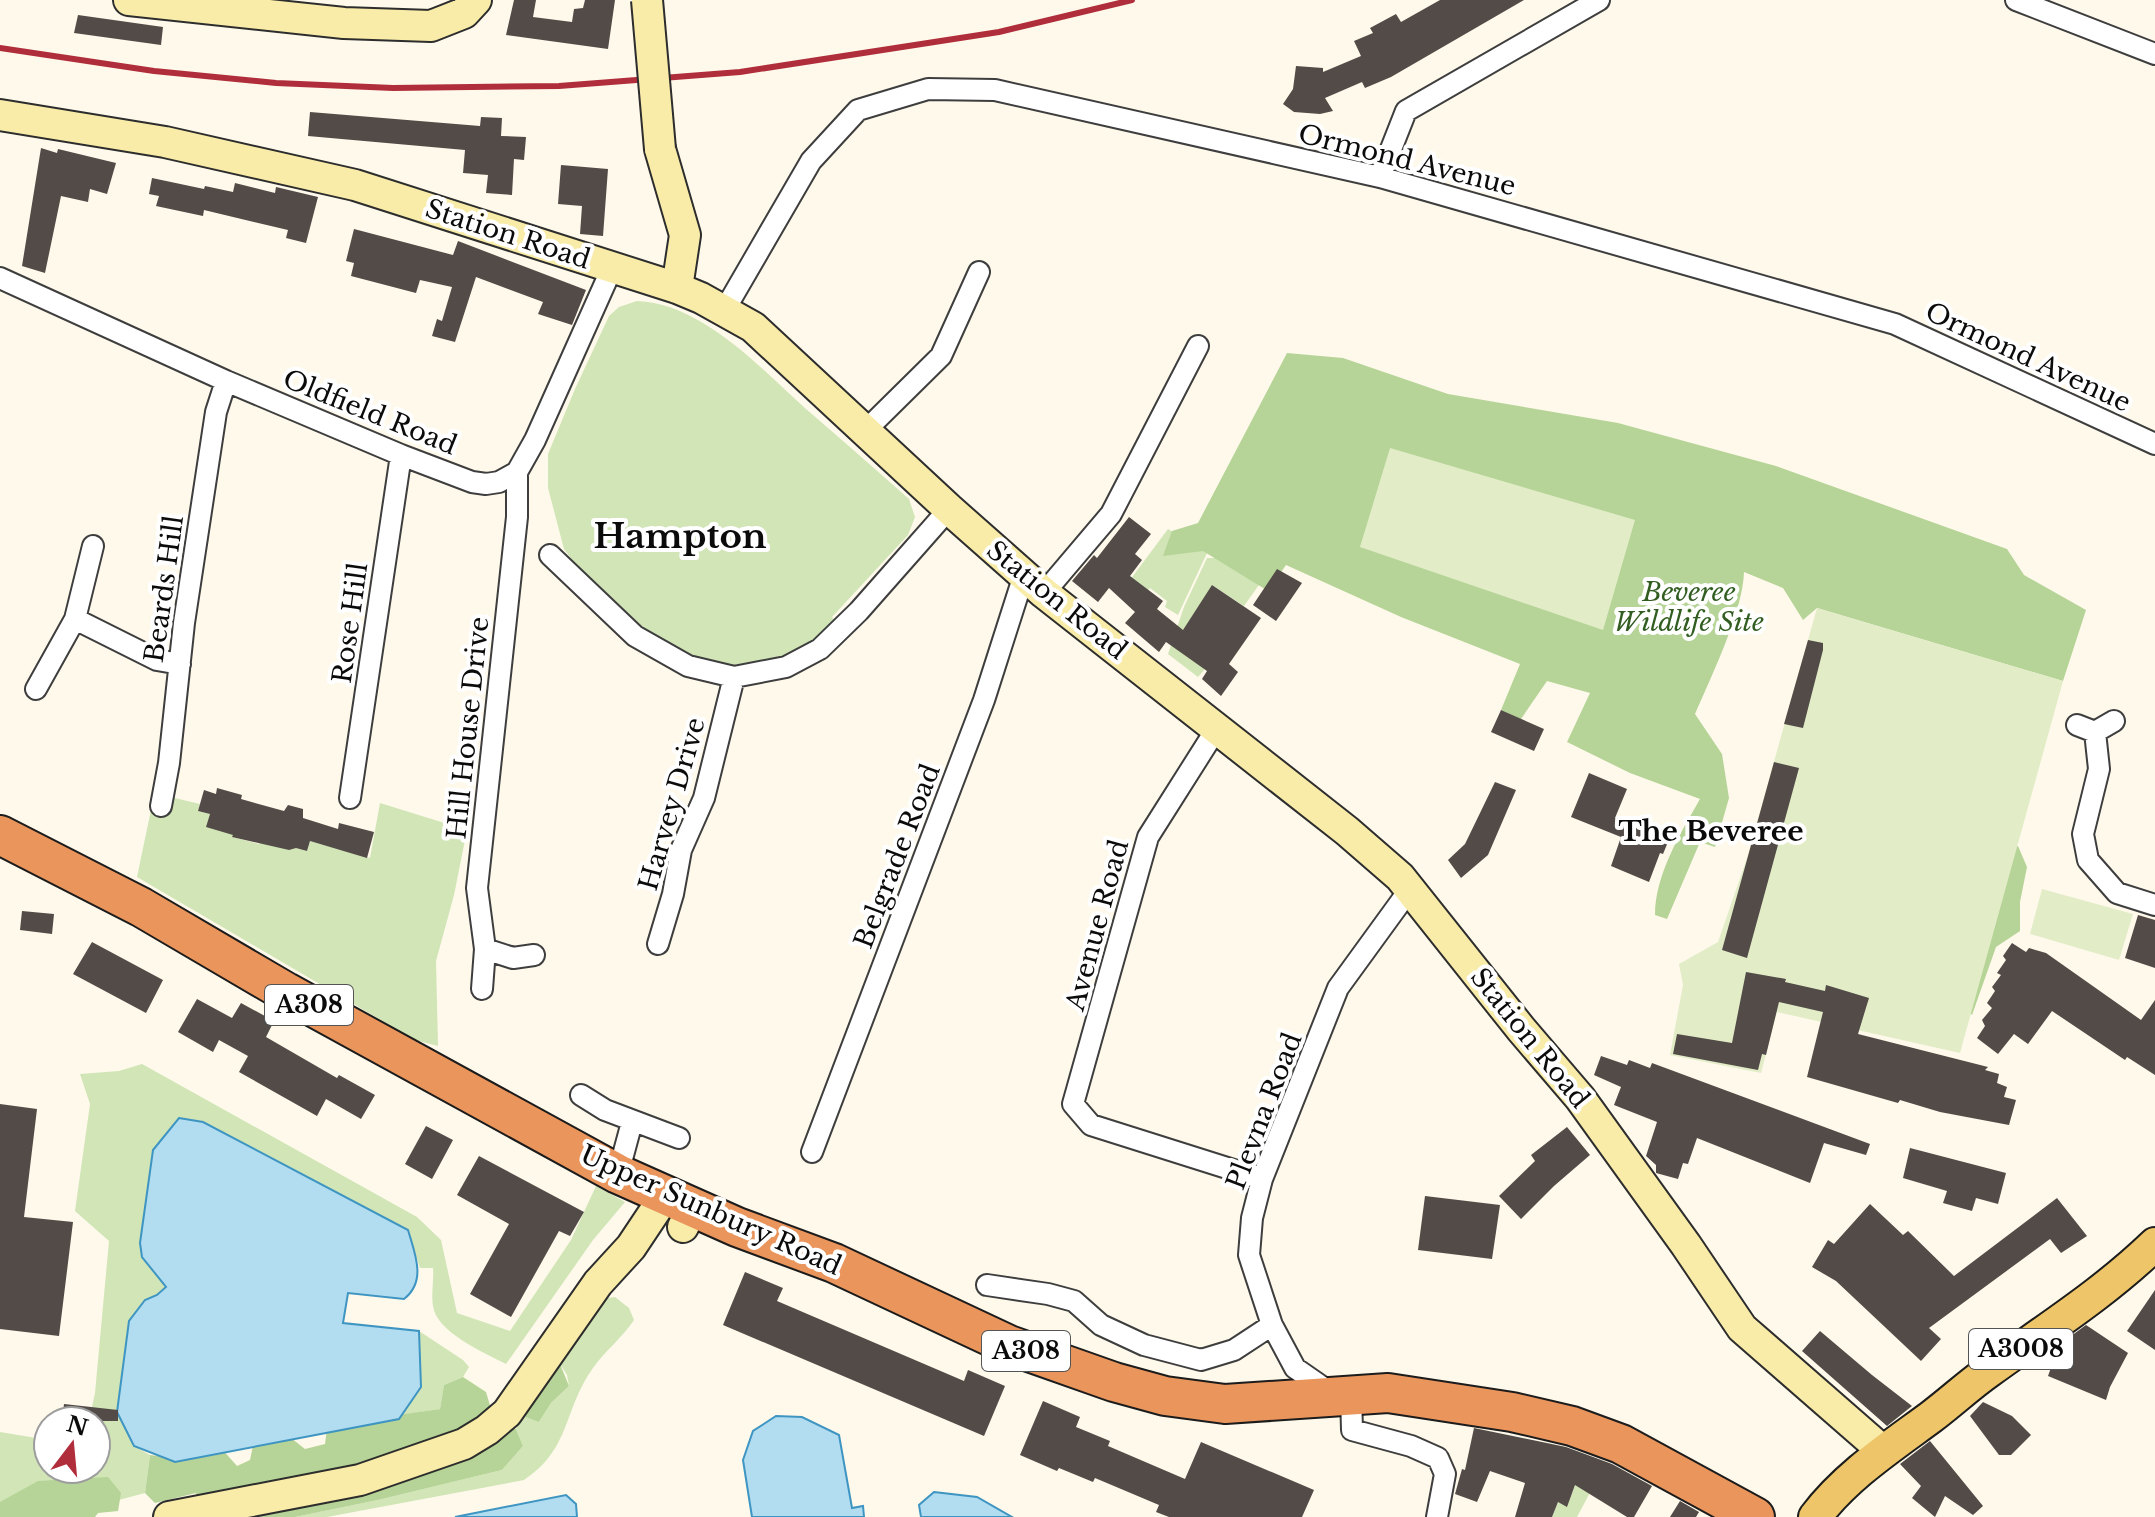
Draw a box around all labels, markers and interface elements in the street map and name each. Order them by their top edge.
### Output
street label: Ormond Avenue [1295,118,1519,202]
street label: Station Road [422,192,594,276]
street label: Ormond Avenue [1920,295,2136,419]
street label: Oldfield Road [278,363,462,461]
street label: Beards Hill [138,513,190,665]
district label: Hampton [593,515,767,557]
street label: Station Road [980,534,1134,666]
street label: Rose Hill [326,561,374,685]
park label: Beveree Wildlife Site [1614,576,1764,638]
street label: Hill House Drive [440,615,496,841]
street label: Harvey Drive [632,714,712,894]
street label: Belgrade Road [847,759,947,953]
district label: The Beveree [1618,814,1804,849]
street label: Avenue Road [1059,836,1135,1015]
street label: Station Road [1464,961,1596,1115]
road number: A308 [265,985,353,1025]
street label: Plevna Road [1219,1028,1309,1194]
street label: Upper Sunbury Road [575,1138,847,1282]
road number: A3008 [1969,1329,2073,1369]
road number: A308 [982,1331,1070,1371]
north arrow [32,1405,112,1485]
text: N [64,1410,91,1442]

